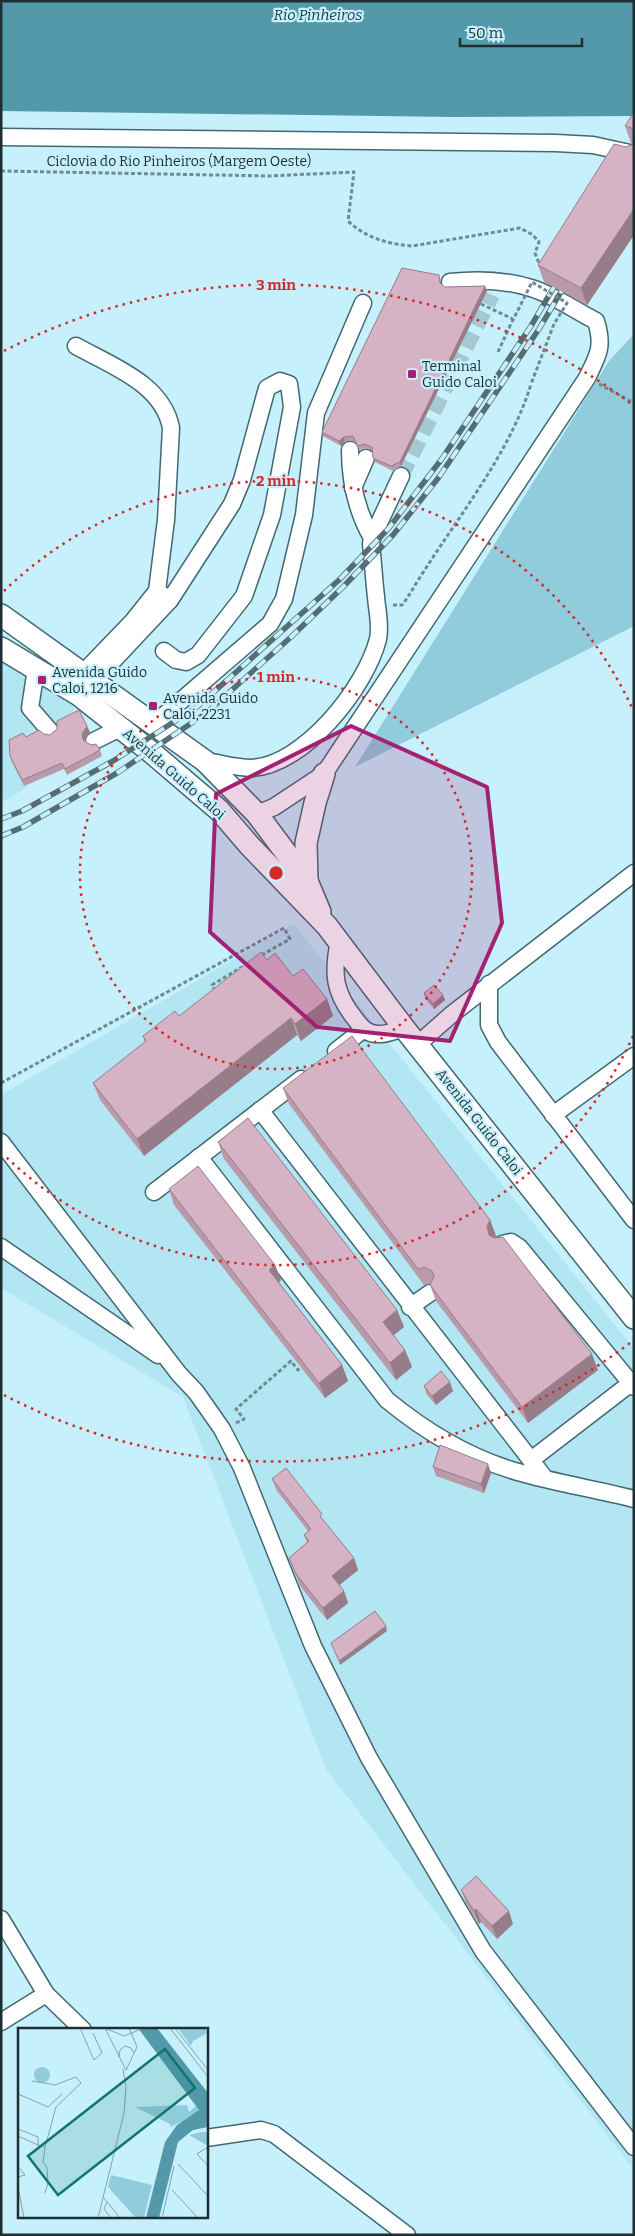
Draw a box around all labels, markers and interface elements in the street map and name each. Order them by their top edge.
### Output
water label: Rio Pinheiros [274,6,362,24]
scale bar [460,15,582,47]
text: 50 m [468,24,504,42]
street label: Ciclovia do Rio Pinheiros (Margem Oeste) [47,153,311,170]
text: 3 min [256,276,296,294]
place label: Terminal Guido Caloi [422,358,497,391]
marker: Terminal Guido Caloi [406,368,418,380]
text: 2 min [256,472,296,490]
place label: Avenida Guido Caloi, 1216 [52,664,147,697]
text: 1 min [257,668,295,686]
marker: Avenida Guido Caloi, 1216 [36,674,48,686]
place label: Avenida Guido Caloi, 2231 [163,690,258,723]
marker: Avenida Guido Caloi, 2231 [147,700,159,712]
street label: Avenida Guido Caloi [119,725,229,823]
centre of rings [267,864,285,882]
street label: Avenida Guido Caloi [432,1065,526,1179]
inset map [18,2028,208,2218]

